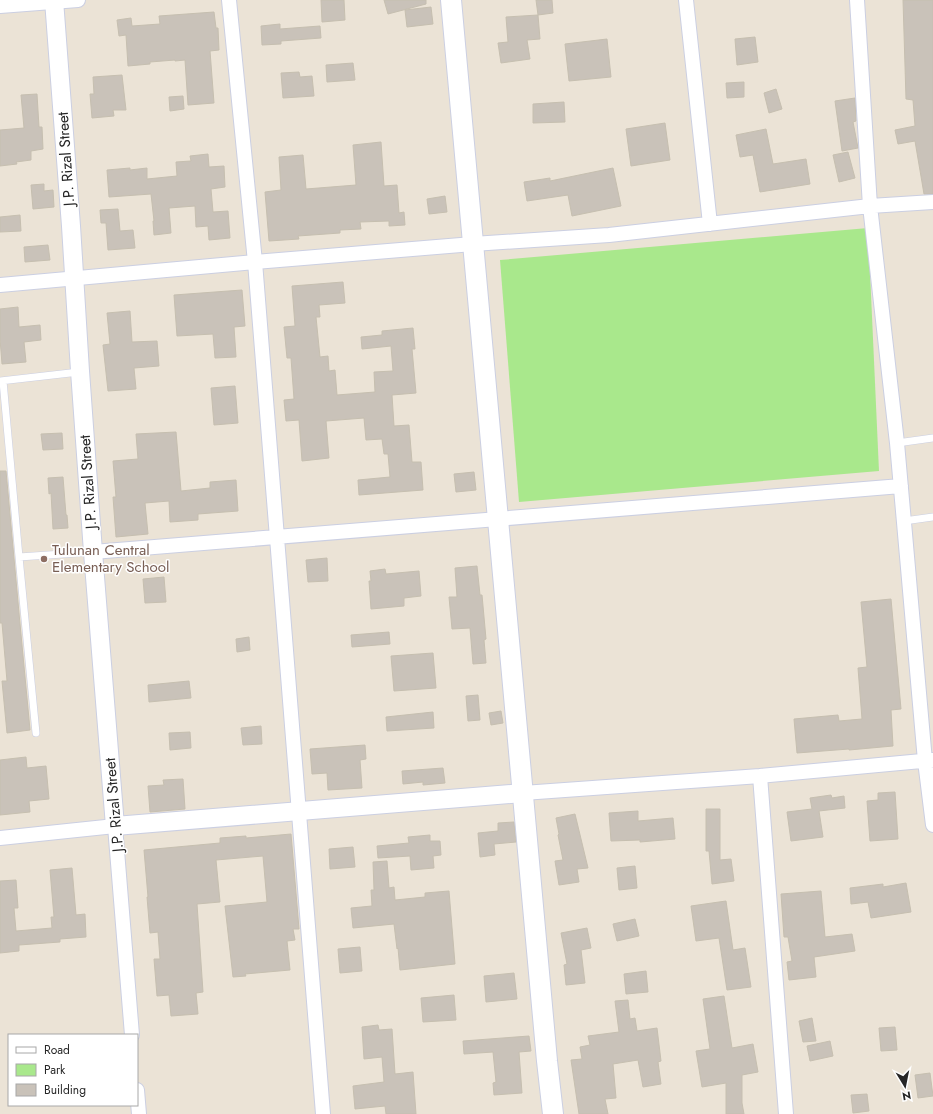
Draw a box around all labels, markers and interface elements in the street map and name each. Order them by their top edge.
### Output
street label: J.P. Rizal Street [52,111,80,209]
street label: J.P. Rizal Street [74,434,102,532]
place label: Tulunan Central Elementary School [52,539,169,578]
marker: Tulunan Central Elementary School [39,554,49,564]
street label: J.P. Rizal Street [99,757,129,855]
legend [8,1034,138,1106]
text: Road [44,1041,70,1059]
text: Park [44,1061,66,1079]
north arrow [885,1066,925,1106]
text: Building [44,1081,86,1099]
text: N [901,1087,912,1104]

